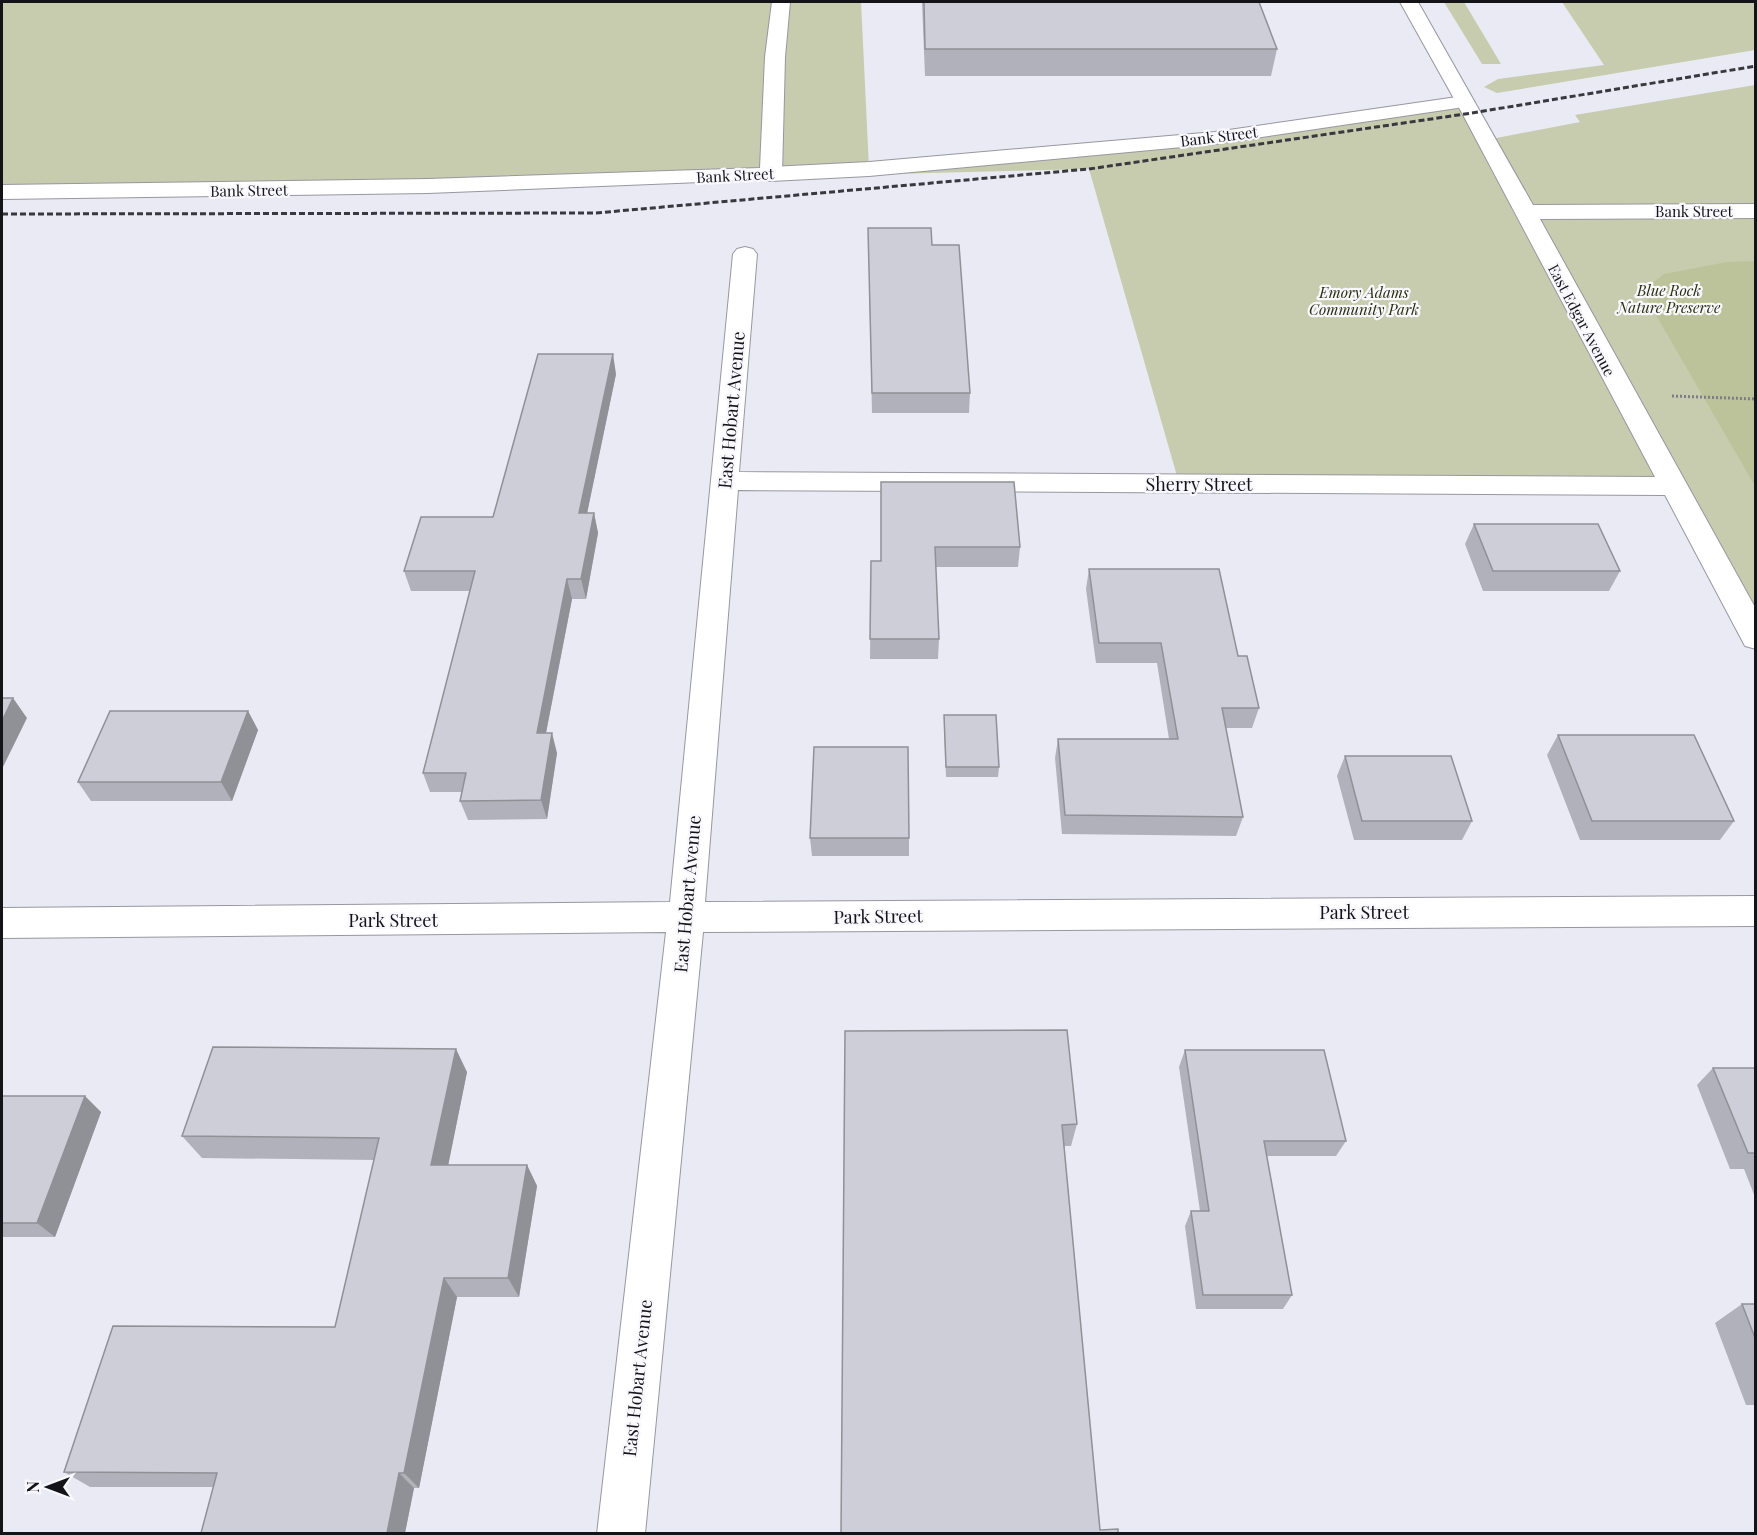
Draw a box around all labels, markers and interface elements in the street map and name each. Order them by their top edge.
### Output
street label: Bank Street [1179,121,1260,151]
street label: Bank Street [696,163,775,187]
street label: Bank Street [210,179,289,201]
street label: Bank Street [1655,201,1734,221]
street label: East Edgar Avenue [1544,260,1620,380]
park label: Blue Rock Nature Preserve [1616,280,1721,317]
park label: Emory Adams Community Park [1309,282,1419,319]
street label: East Hobart Avenue [712,330,750,490]
street label: Sherry Street [1146,472,1253,496]
street label: East Hobart Avenue [668,814,706,974]
street label: Park Street [1319,900,1409,924]
street label: Park Street [833,903,924,929]
street label: Park Street [348,908,438,932]
street label: East Hobart Avenue [617,1298,657,1458]
north arrow [18,1457,78,1517]
text: N [22,1481,43,1493]

